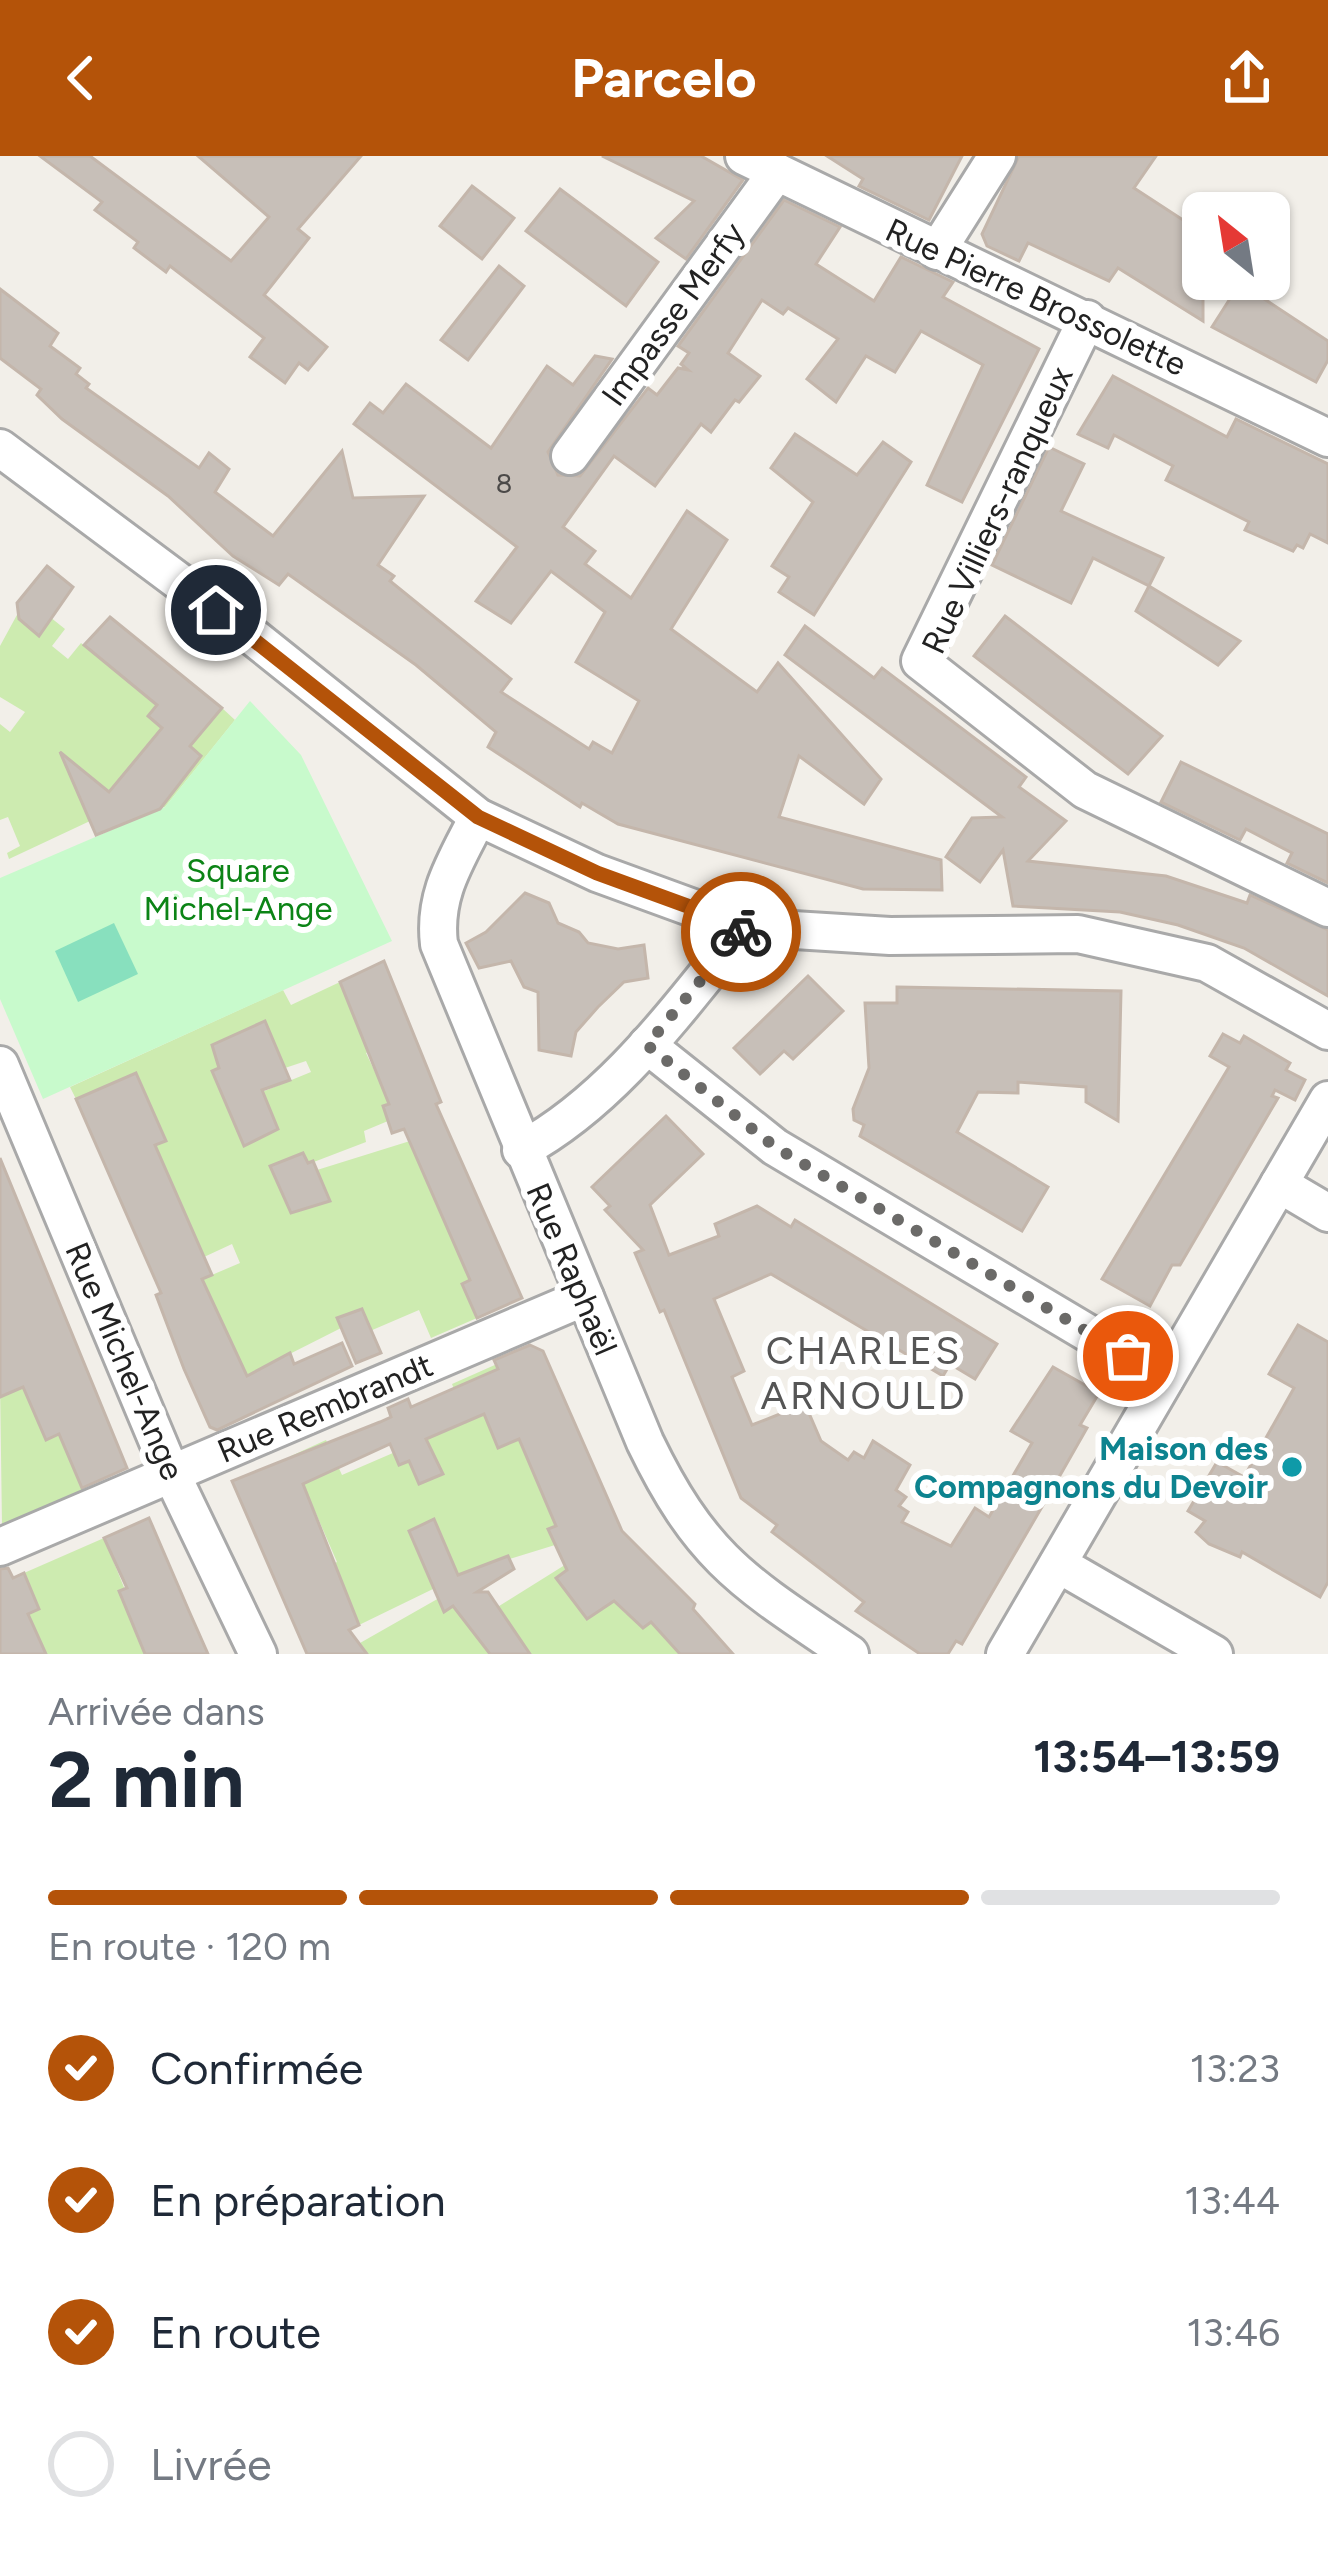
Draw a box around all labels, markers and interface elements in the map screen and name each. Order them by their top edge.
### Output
icon: back [48,45,114,111]
icon: share [1214,45,1280,111]
text: Parcelo [571,46,757,111]
north arrow [1182,192,1290,300]
map controls [1182,192,1290,300]
street label: Rue Pierre Brossolette [880,210,1192,384]
street label: Impasse Merfy [593,214,753,413]
street label: Rue Villiers-ranqueux [913,360,1081,660]
house number: 8 [496,467,512,500]
pin [165,559,267,661]
icon: home [183,577,249,643]
park label: Square Michel-Ange [143,851,333,928]
courier [681,872,801,992]
icon: bike [708,899,774,965]
street label: Rue Raphaël [518,1177,626,1361]
street label: Rue Michel-Ange [57,1236,193,1486]
pin [1077,1305,1179,1407]
icon: bag [1095,1323,1161,1389]
district label: CHARLES ARNOULD [761,1327,967,1419]
street label: Rue Rembrandt [212,1345,438,1471]
place label: Maison des Compagnons du Devoir [914,1429,1268,1506]
marker: Maison des Compagnons du Devoir [1279,1454,1305,1480]
text: Arrivée dans [48,1688,265,1735]
text: 13:54–13:59 [1033,1729,1280,1783]
text: 2 min [48,1733,244,1827]
text: En route · 120 m [48,1923,331,1970]
icon: check [48,2035,114,2101]
text: Confirmée [150,2041,363,2095]
text: 13:23 [1190,2045,1280,2092]
icon: check [48,2167,114,2233]
text: En préparation [150,2173,446,2227]
text: 13:44 [1184,2177,1280,2224]
icon: check [48,2299,114,2365]
text: En route [150,2305,321,2359]
text: 13:46 [1187,2309,1280,2356]
text: Livrée [150,2437,272,2491]

